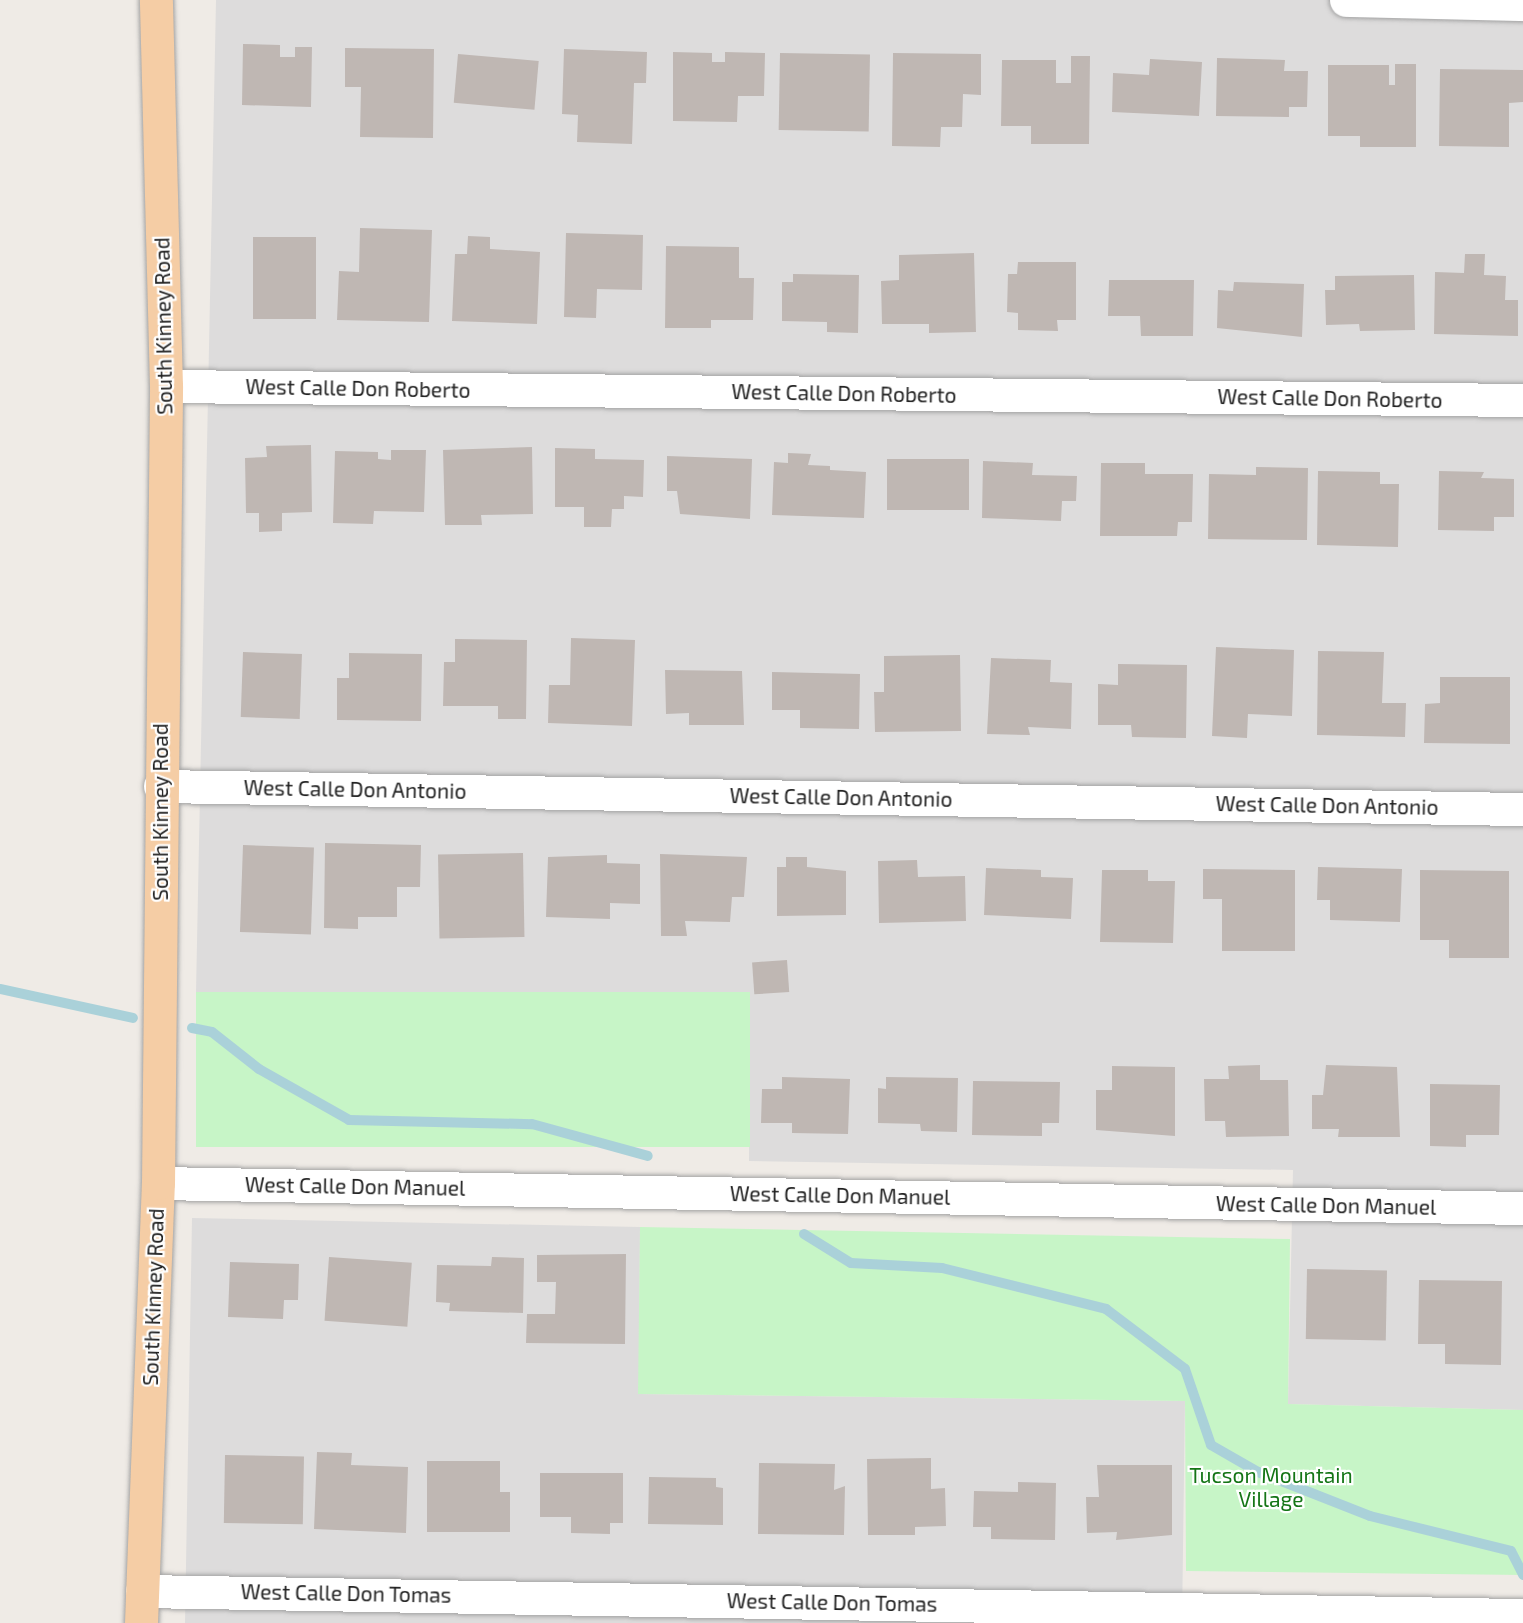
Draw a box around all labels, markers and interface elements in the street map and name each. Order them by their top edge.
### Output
street label: South Kinney Road [149,237,177,415]
street label: West Calle Don Roberto [245,373,471,403]
street label: West Calle Don Roberto [731,378,957,408]
street label: West Calle Don Roberto [1217,383,1443,413]
street label: South Kinney Road [147,723,173,901]
street label: West Calle Don Antonio [243,774,467,804]
street label: West Calle Don Antonio [729,782,953,812]
street label: West Calle Don Antonio [1215,790,1439,820]
street label: West Calle Don Manuel [245,1171,465,1201]
street label: West Calle Don Manuel [730,1180,950,1210]
street label: West Calle Don Manuel [1216,1190,1436,1220]
street label: South Kinney Road [137,1208,169,1386]
park label: Tucson Mountain Village [1189,1462,1353,1512]
street label: West Calle Don Tomas [240,1579,452,1607]
street label: West Calle Don Tomas [726,1588,938,1616]

